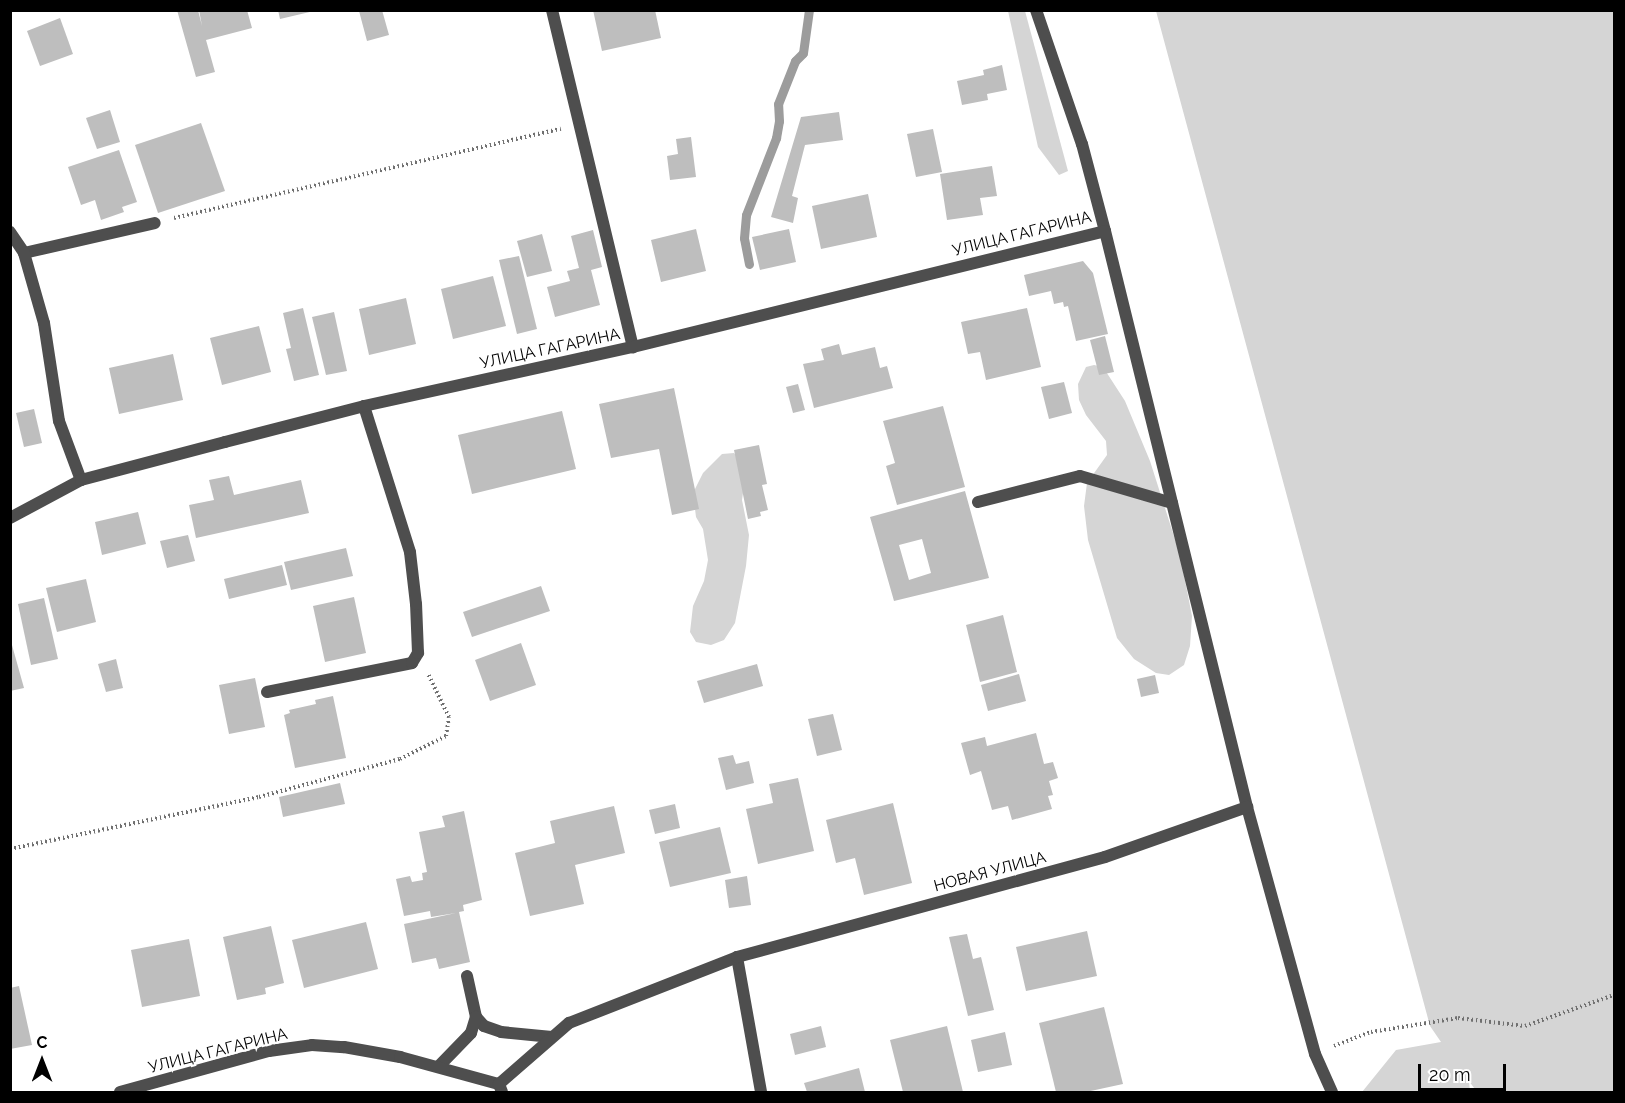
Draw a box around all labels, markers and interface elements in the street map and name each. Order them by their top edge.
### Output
street label: УЛИЦА ГАГАРИНА [950,207,1094,261]
street label: УЛИЦА ГАГАРИНА [478,325,622,373]
street label: НОВАЯ УЛИЦА [932,848,1048,896]
street label: УЛИЦА ГАГАРИНА [146,1024,290,1078]
north arrow [12,1031,72,1091]
text: С [37,1033,47,1052]
scale bar [1421,1052,1510,1090]
text: 20 m [1429,1064,1471,1085]

